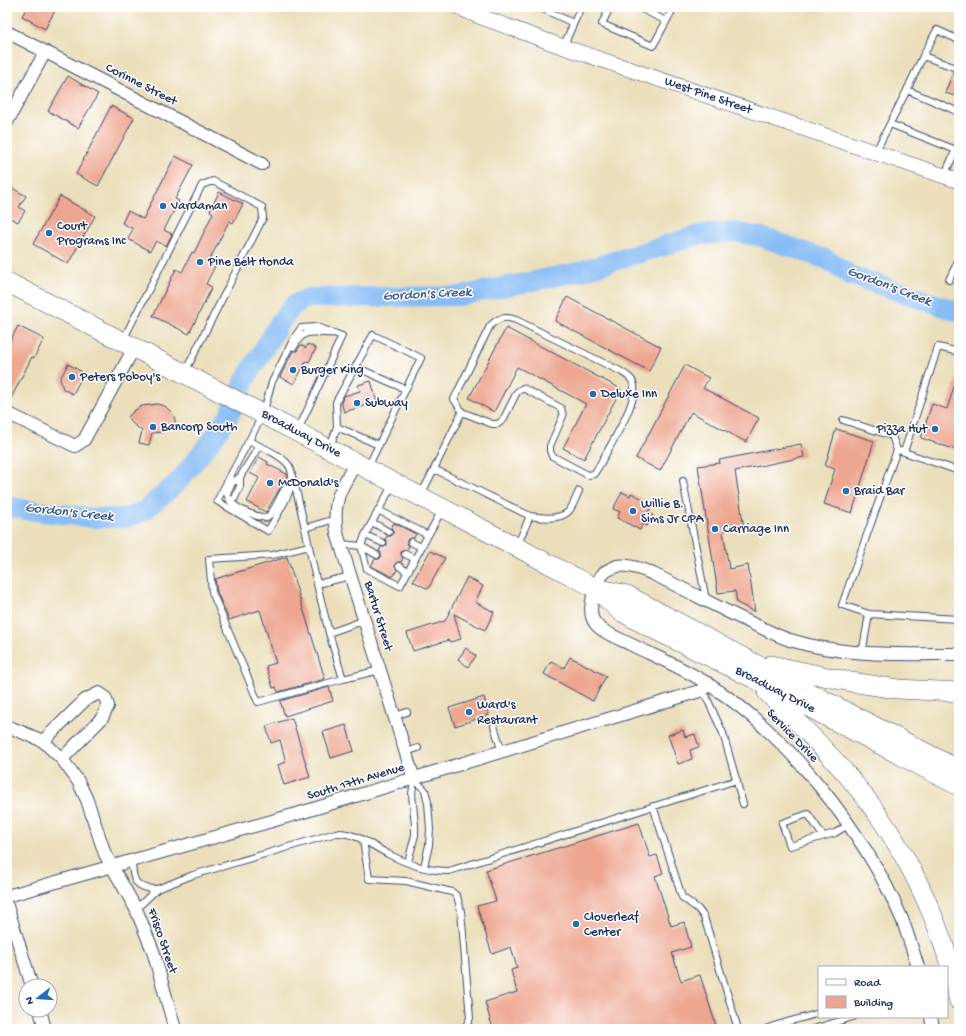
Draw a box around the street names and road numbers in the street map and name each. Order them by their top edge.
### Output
street label: Corinne Street [103,61,181,110]
street label: West Pine Street [662,74,755,119]
street label: Broadway Drive [258,406,344,461]
street label: Bartur Street [360,578,396,654]
street label: Broadway Drive [732,663,818,717]
street label: Service Drive [763,706,821,766]
street label: South 17th Avenue [306,760,407,804]
street label: Frisco Street [144,906,181,977]

